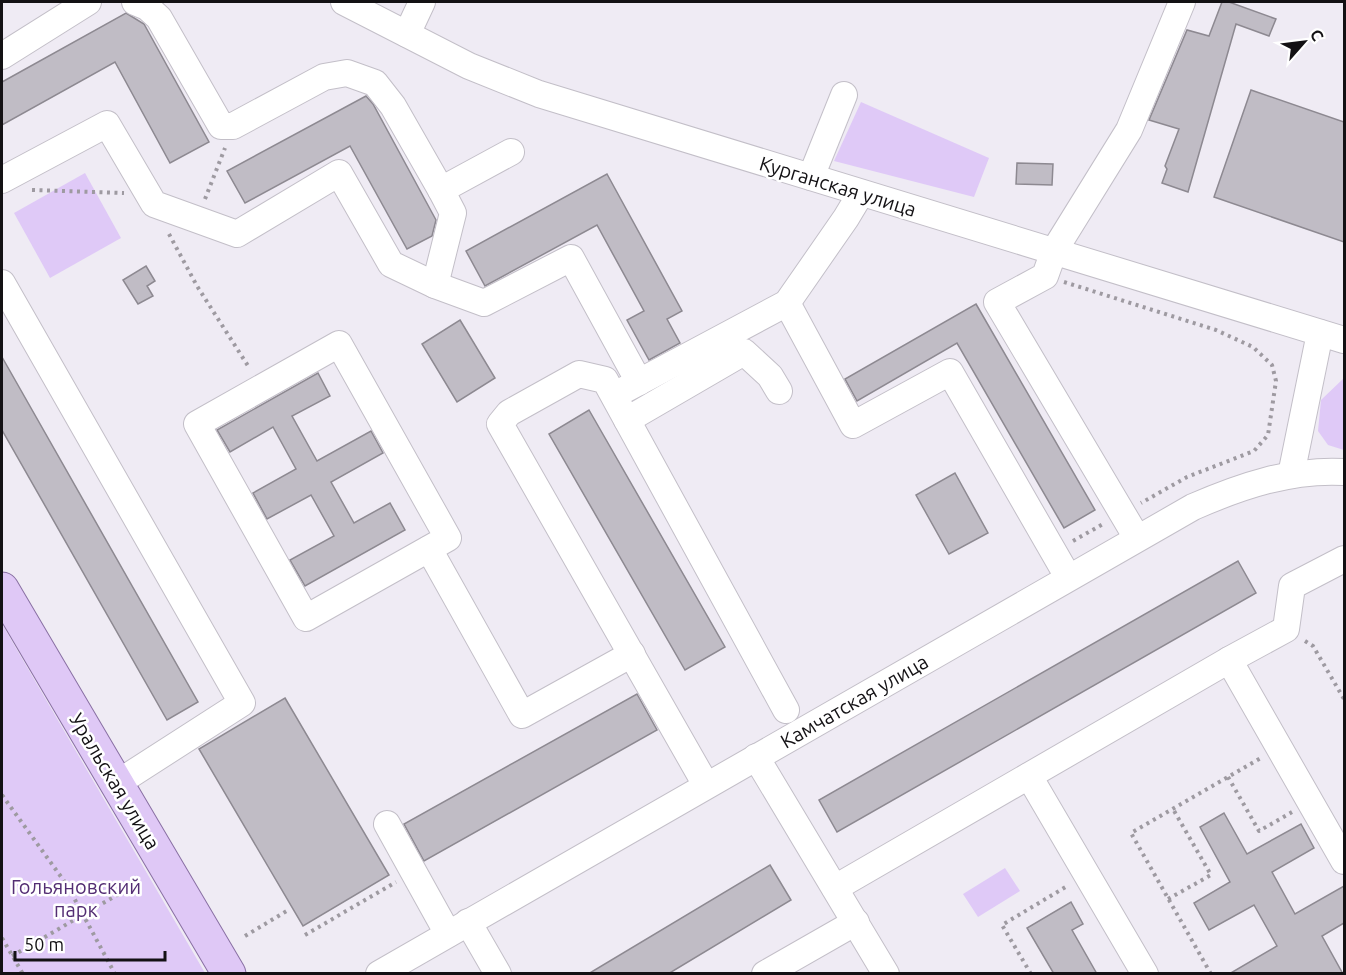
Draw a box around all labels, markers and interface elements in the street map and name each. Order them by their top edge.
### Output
north arrow [1274,12,1334,72]
text: С [1307,26,1328,44]
street label: Курганская улица [757,151,919,221]
street label: Камчатская улица [776,649,932,753]
street label: Уральская улица [65,709,165,853]
park label: Гольяновcкий парк [11,875,141,921]
scale bar [15,924,165,962]
text: 50 m [24,934,64,954]

